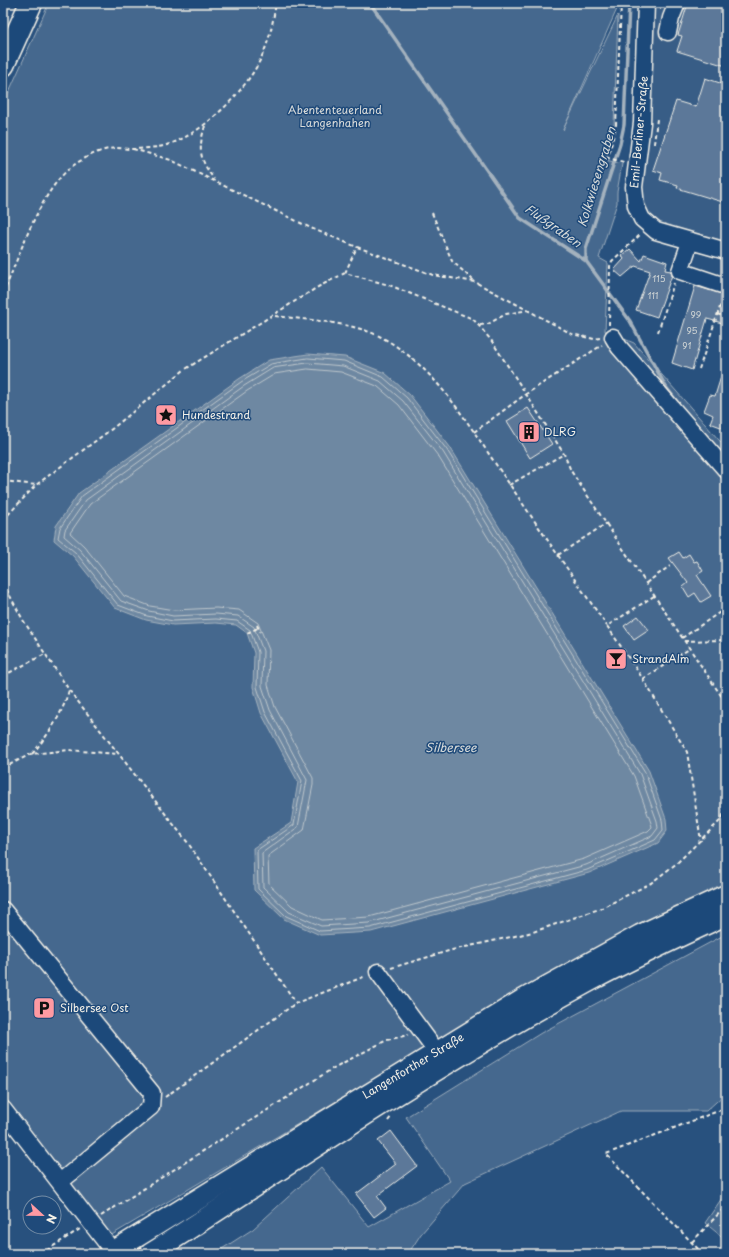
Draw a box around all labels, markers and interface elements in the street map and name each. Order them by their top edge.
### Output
street label: Emil-Berliner-Straße [625,75,652,189]
park label: Abententeuerland Langenhahen [288,101,382,131]
water label: Kolkwiesengraben [572,124,620,229]
water label: Flußgraben [522,199,586,252]
house number: 115 [652,271,666,285]
house number: 111 [648,288,658,302]
house number: 99 [691,307,702,321]
house number: 95 [686,323,698,337]
house number: 91 [682,338,692,352]
place icon: Hundestrand [153,402,179,428]
place label: Hundestrand [182,406,250,423]
building icon: DLRG [516,419,542,445]
place label: DLRG [544,423,576,440]
bar icon: StrandAlm [603,646,629,672]
place label: StrandAlm [632,650,689,667]
water label: Silbersee [425,738,477,756]
parking icon: Silbersee Ost [31,995,57,1021]
place label: Silbersee Ost [60,999,129,1016]
street label: Langenforther Straße [359,1028,467,1103]
north arrow [22,1195,62,1235]
text: N [42,1212,61,1226]

